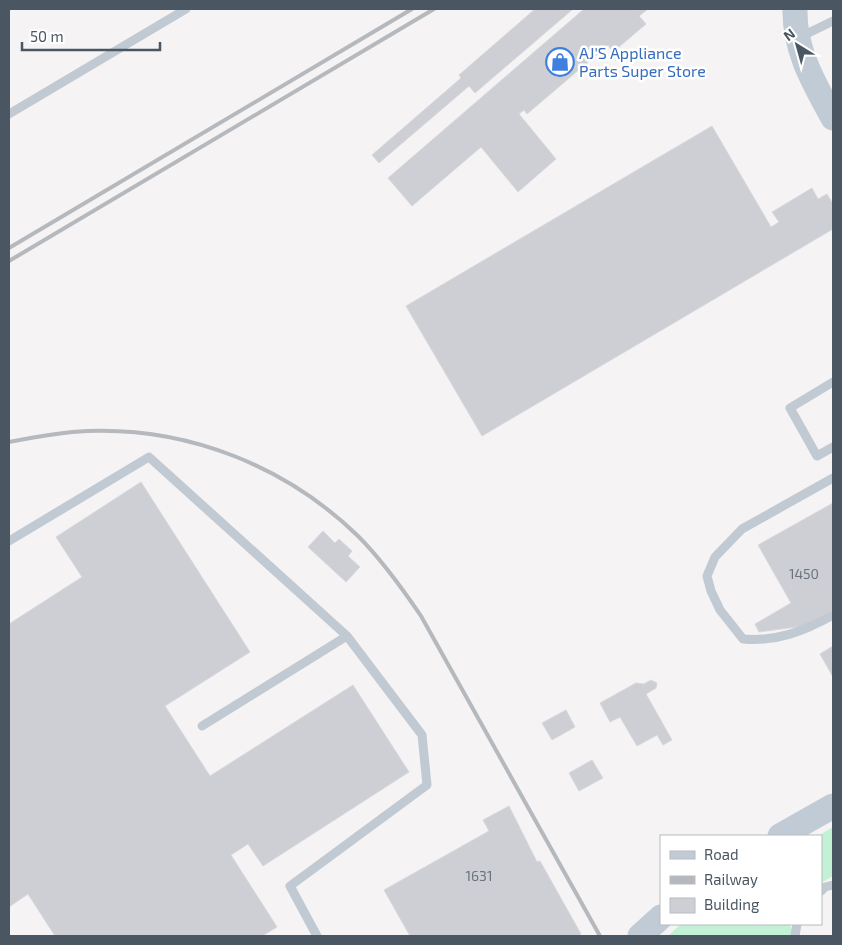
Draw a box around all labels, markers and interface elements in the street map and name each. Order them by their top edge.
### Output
scale bar [22,20,160,52]
north arrow [772,20,822,70]
text: N [780,24,798,44]
text: 50 m [30,27,64,45]
place label: AJ'S Appliance Parts Super Store [579,43,706,80]
shop icon: AJ'S Appliance Parts Super Store [545,47,575,77]
house number: 1450 [789,565,819,582]
legend [660,835,822,925]
text: Road [704,845,739,863]
house number: 1631 [466,867,492,884]
text: Railway [704,870,758,888]
text: Building [704,895,760,913]

